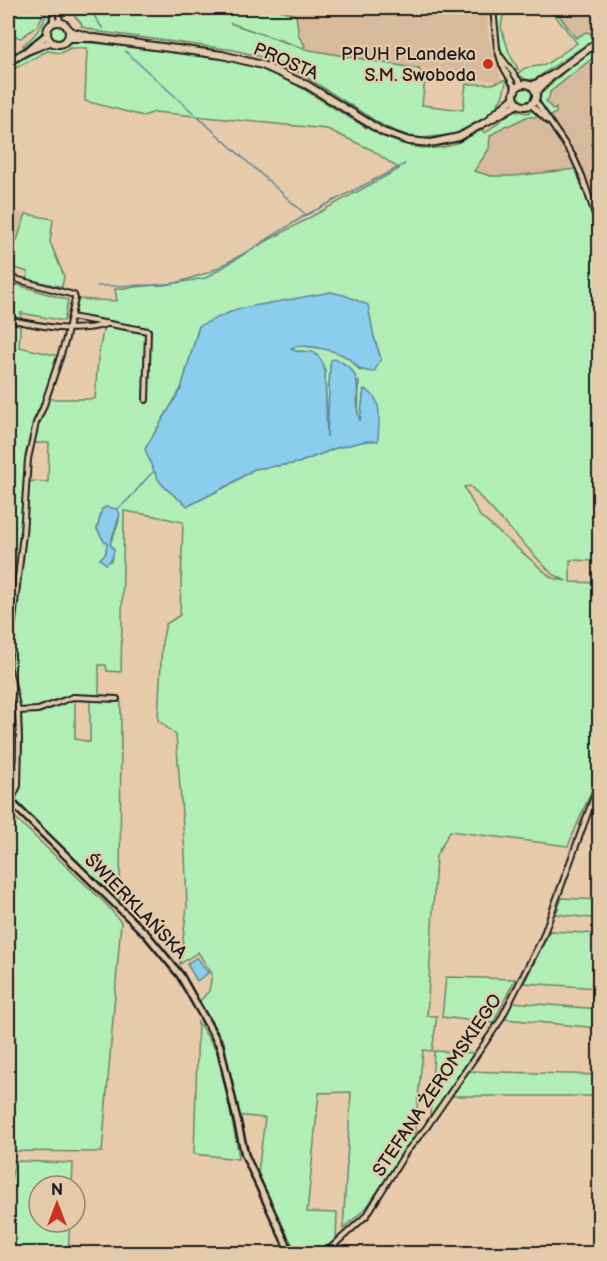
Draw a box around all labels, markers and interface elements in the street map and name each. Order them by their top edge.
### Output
street label: PROSTA [250,38,321,84]
place label: PPUH PLandeka S.M. Swoboda [341,44,476,86]
marker: PPUH PLandeka S.M. Swoboda [481,57,495,71]
street label: ŚWIERKLAŃSKA [80,848,192,963]
street label: STEFANA ŻEROMSKIEGO [368,990,506,1180]
north arrow [27,1174,87,1234]
text: N [51,1181,63,1200]

